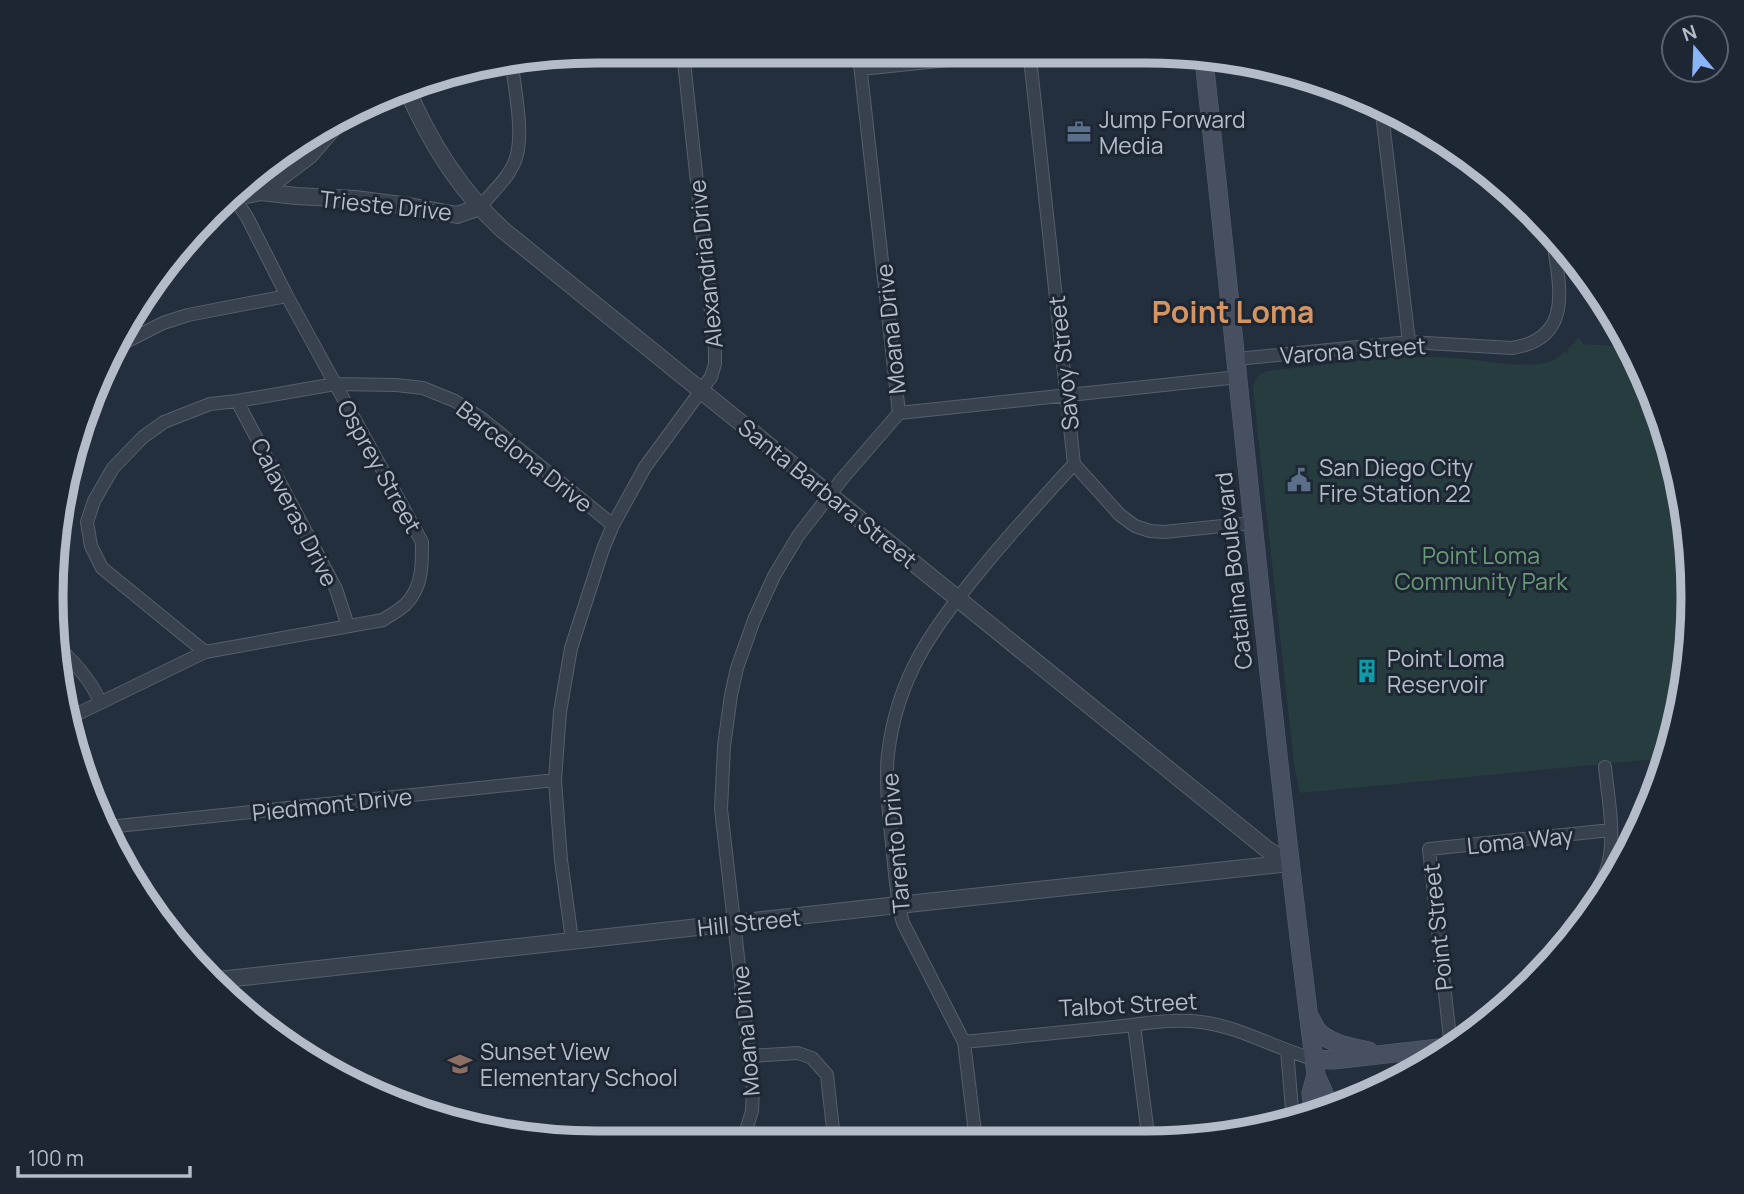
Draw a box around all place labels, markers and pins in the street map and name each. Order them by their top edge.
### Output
place label: Jump Forward Media [1099,103,1246,161]
office icon: Jump Forward Media [1065,118,1093,146]
place label: San Diego City Fire Station 22 [1319,451,1473,509]
public building icon: San Diego City Fire Station 22 [1285,466,1313,494]
place label: Point Loma Reservoir [1387,642,1505,700]
building icon: Point Loma Reservoir [1353,657,1381,685]
place label: Sunset View Elementary School [480,1035,678,1093]
school or university icon: Sunset View Elementary School [446,1050,474,1078]

